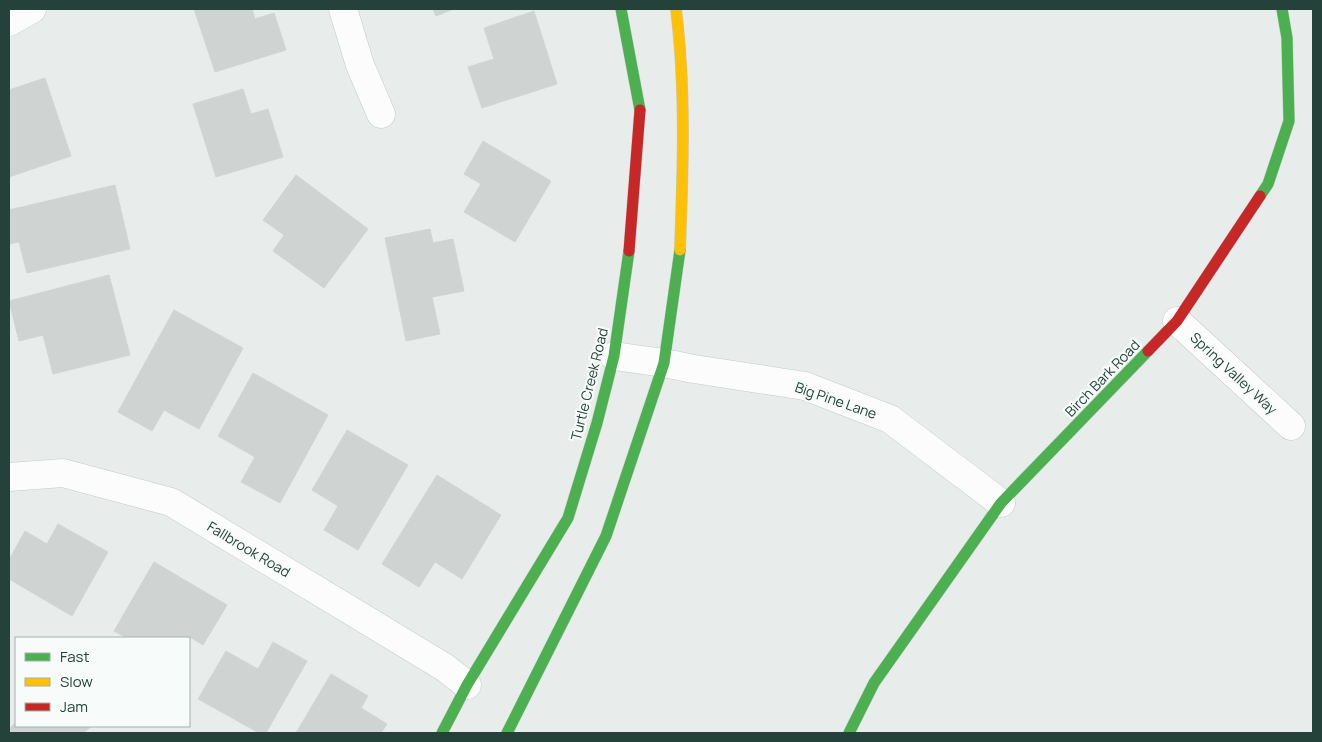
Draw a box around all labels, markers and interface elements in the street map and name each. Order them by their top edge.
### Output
street label: Turtle Creek Road [566,326,612,442]
street label: Spring Valley Way [1186,328,1282,419]
street label: Birch Bark Road [1060,335,1144,421]
street label: Big Pine Lane [793,377,879,423]
street label: Fallbrook Road [204,517,294,581]
legend [15,637,190,727]
text: Fast [60,646,89,667]
text: Slow [60,671,93,692]
text: Jam [60,696,88,717]

